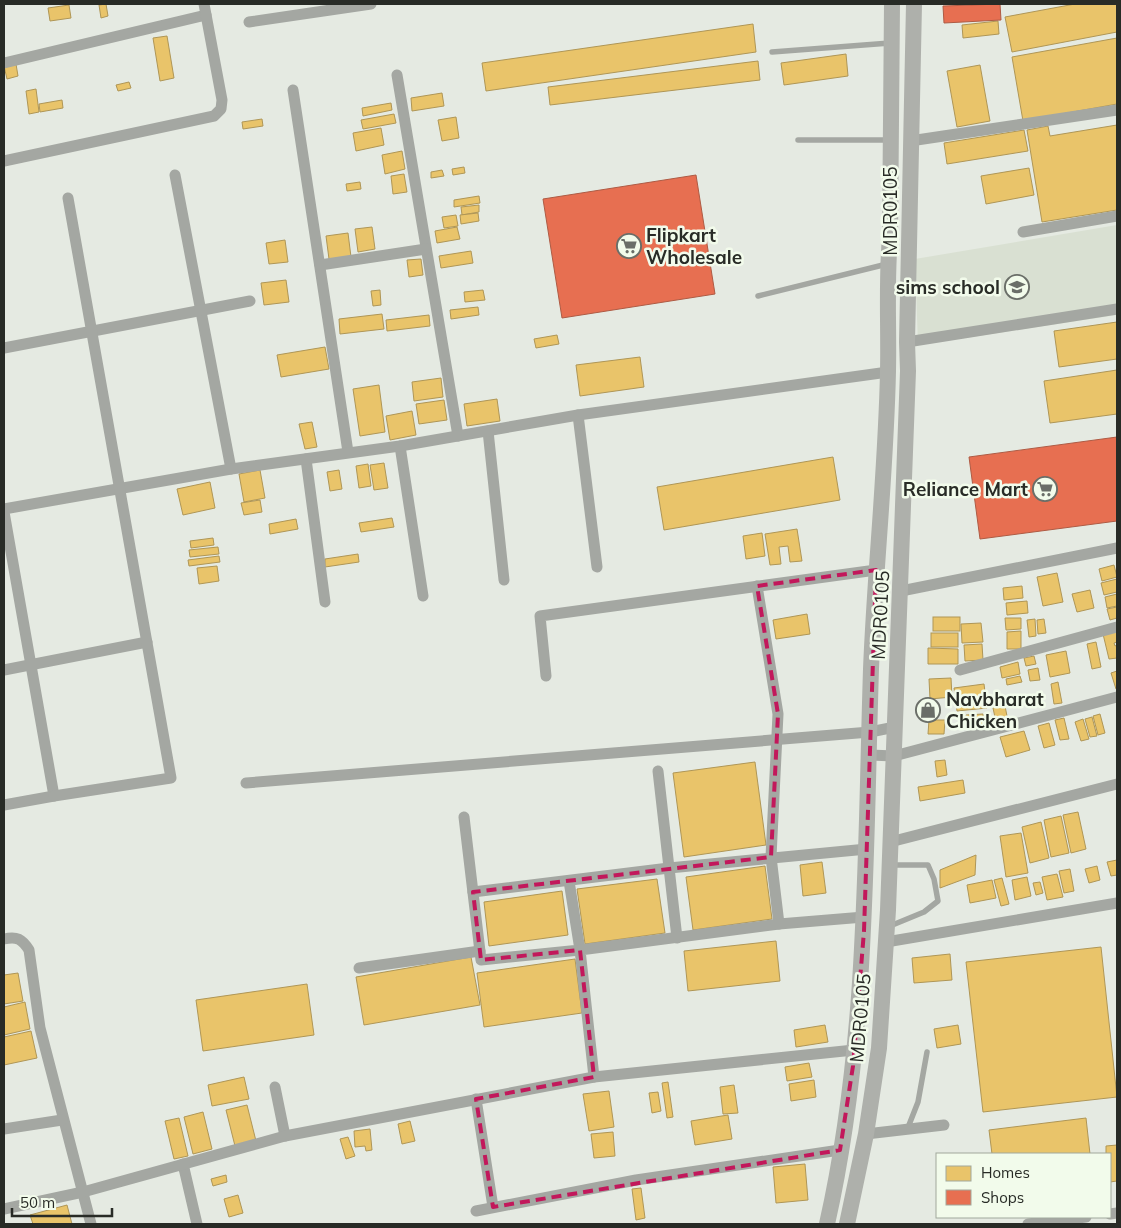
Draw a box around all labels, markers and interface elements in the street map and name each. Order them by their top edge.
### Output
street label: MDR0105 [878,166,902,256]
place label: Flipkart Wholesale [646,223,742,269]
supermarket icon: Flipkart Wholesale [616,233,642,259]
school or university icon: sims school [1004,274,1030,300]
place label: sims school [896,275,1000,299]
supermarket icon: Reliance Mart [1032,476,1058,502]
place label: Reliance Mart [903,477,1028,501]
street label: MDR0105 [866,570,894,660]
place label: Navbharat Chicken [946,687,1044,733]
shop icon: Navbharat Chicken [915,697,941,723]
street label: MDR0105 [844,972,876,1064]
legend [936,1153,1111,1218]
text: Homes [981,1163,1030,1182]
scale bar [12,1186,112,1218]
text: Shops [981,1188,1024,1207]
text: 50 m [20,1193,55,1212]

